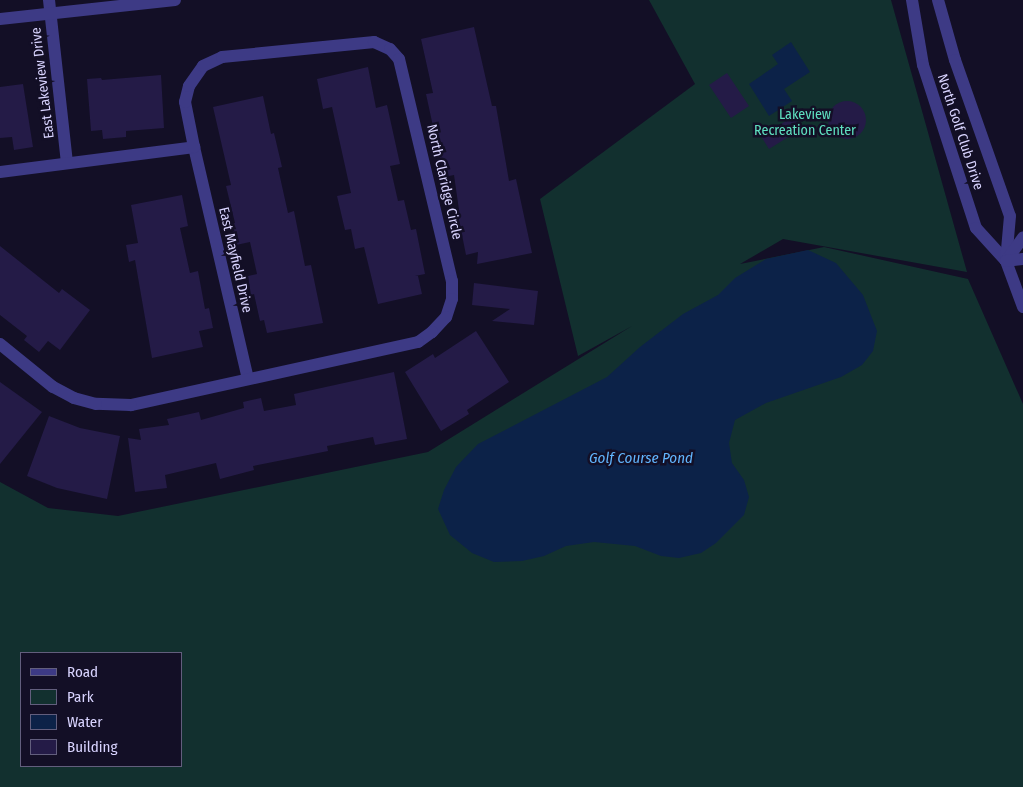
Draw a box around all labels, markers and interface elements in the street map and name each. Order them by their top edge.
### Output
street label: East Lakeview Drive [28,26,58,140]
street label: North Golf Club Drive [933,72,987,192]
park label: Lakeview Recreation Center [754,107,856,140]
street label: North Claridge Circle [423,123,465,241]
street label: East Mayfield Drive [215,205,255,315]
water label: Golf Course Pond [589,450,693,468]
legend [20,652,182,767]
text: Road [67,663,98,681]
text: Park [67,688,94,706]
text: Water [67,713,102,731]
text: Building [67,738,118,756]

